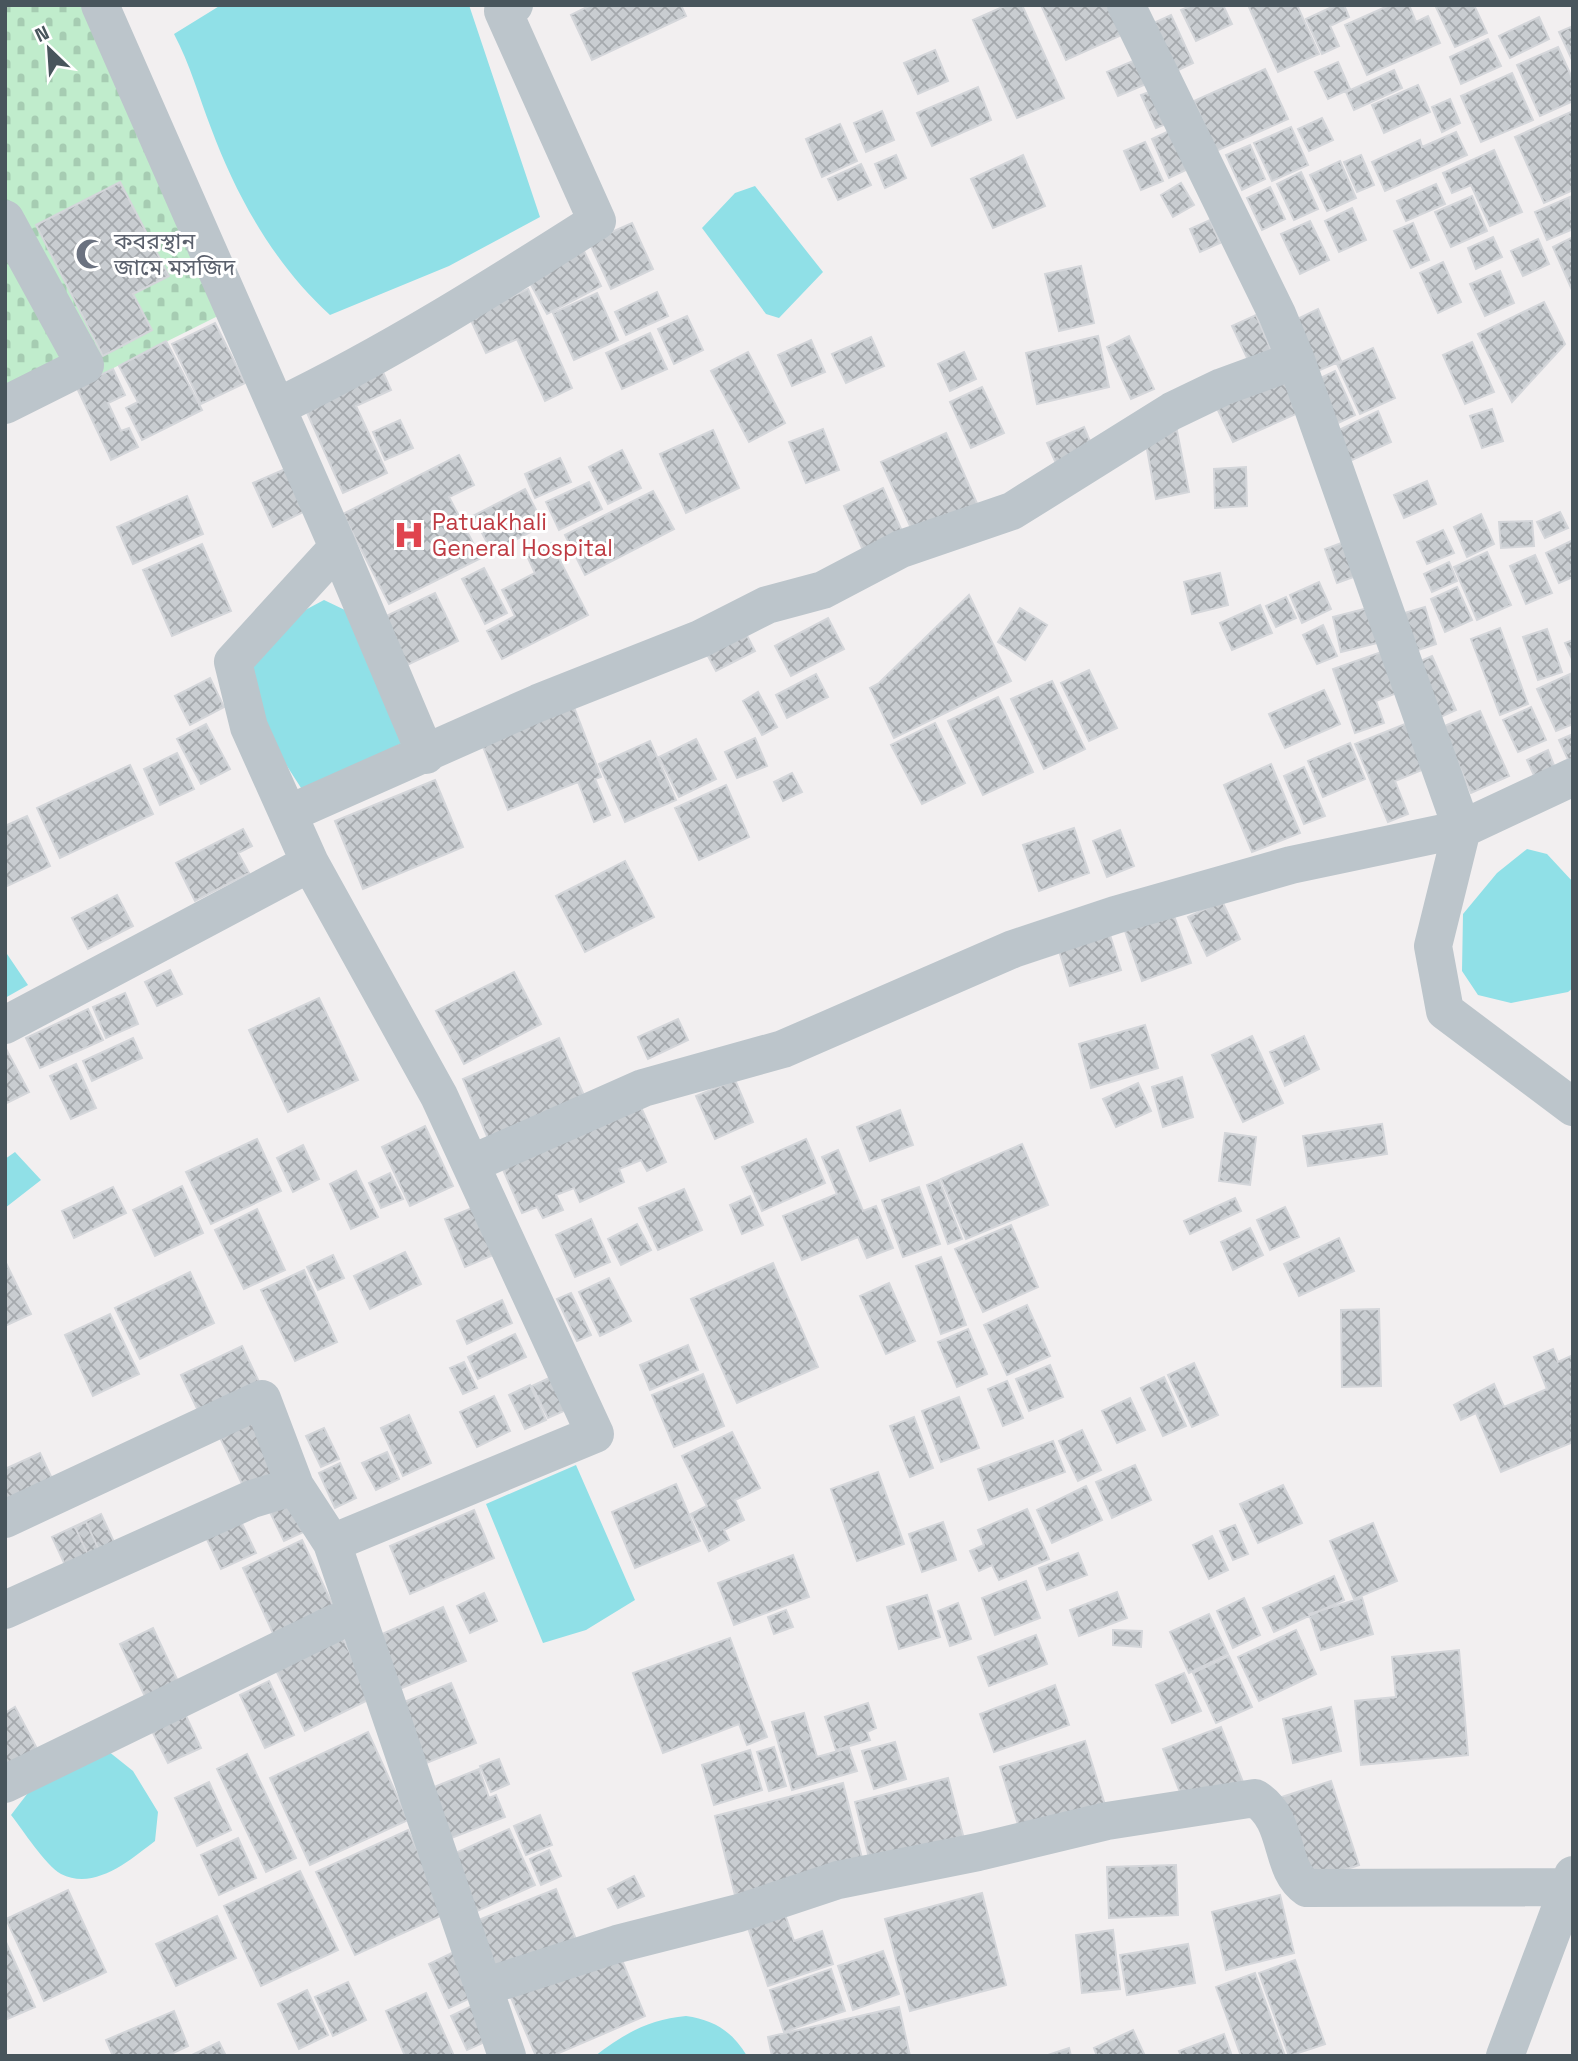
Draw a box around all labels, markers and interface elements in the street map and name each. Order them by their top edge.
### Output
north arrow [14,14,84,84]
text: N [31,20,53,48]
place label: কবরস্থান জামে মসজিদ [113,226,236,282]
mosque icon: কবরস্থান জামে মসজিদ [74,237,108,271]
place label: Patuakhali General Hospital [432,507,613,563]
hospital icon: Patuakhali General Hospital [392,518,426,552]

